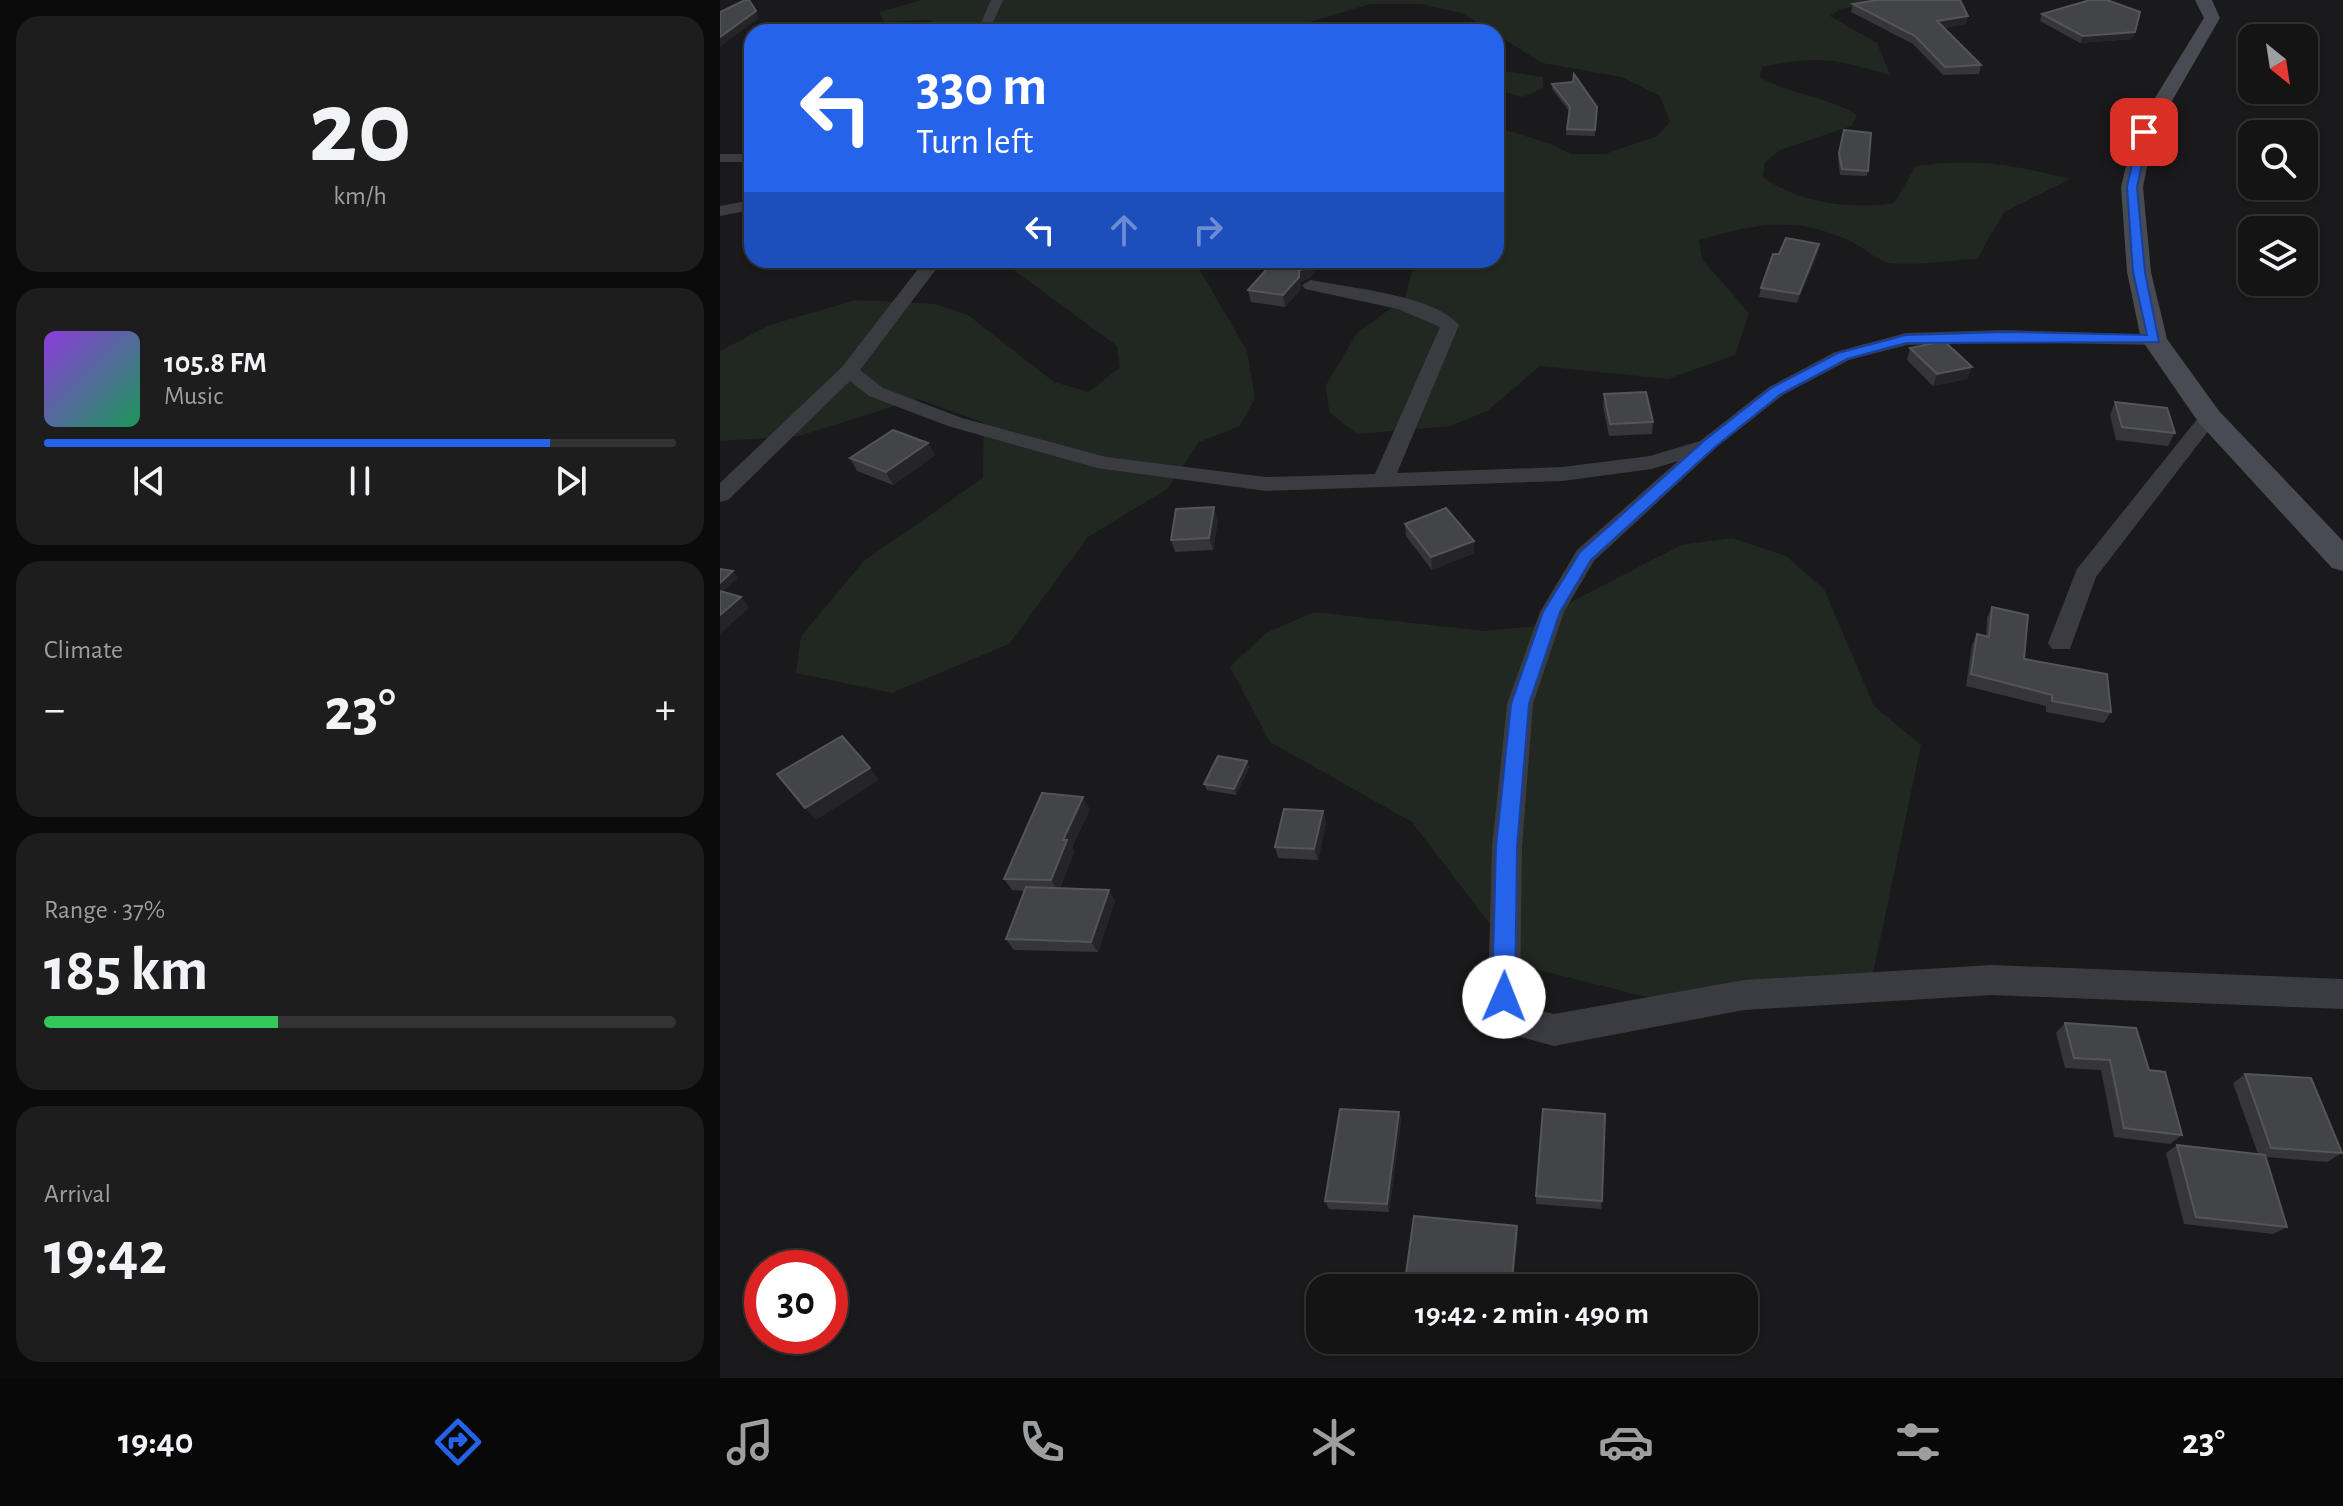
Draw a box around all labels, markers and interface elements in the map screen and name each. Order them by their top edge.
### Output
north arrow [2238,24,2318,104]
map controls [2238,24,2318,296]
icon: left [784,56,888,160]
text: 330 m [916,59,1047,115]
text: 20 [308,77,412,181]
pin [2110,98,2178,166]
icon: arrive [2122,110,2166,154]
button: search [2238,120,2318,200]
text: Turn left [916,124,1033,160]
text: km/h [333,183,387,209]
icon: left [1018,208,1062,252]
icon: ahead [1102,208,1146,252]
icon: right [1186,208,1230,252]
button: layers [2238,216,2318,296]
text: 105.8 FM [164,348,267,378]
text: Music [164,383,223,409]
icon: previous [127,459,171,503]
icon: pause [338,459,382,503]
icon: next [549,459,593,503]
text: Climate [44,637,123,663]
text: 23° [324,681,396,741]
text: − [44,688,65,732]
text: + [655,688,676,732]
text: Range · 37% [44,897,165,923]
text: 185 km [44,941,208,1001]
position arrow [1462,955,1546,1039]
text: Arrival [44,1181,111,1207]
text: 19:42 [44,1225,167,1285]
speed limit sign: 30 [744,1250,848,1354]
text: 19:42 · 2 min · 490 m [1415,1299,1649,1329]
icon: directions [430,1414,486,1470]
icon: music [722,1414,778,1470]
icon: phone [1014,1414,1070,1470]
icon: climate [1306,1414,1362,1470]
icon: car [1598,1414,1654,1470]
icon: filters [1890,1414,1946,1470]
text: 19:40 [118,1424,194,1460]
text: 23° [2182,1424,2225,1460]

